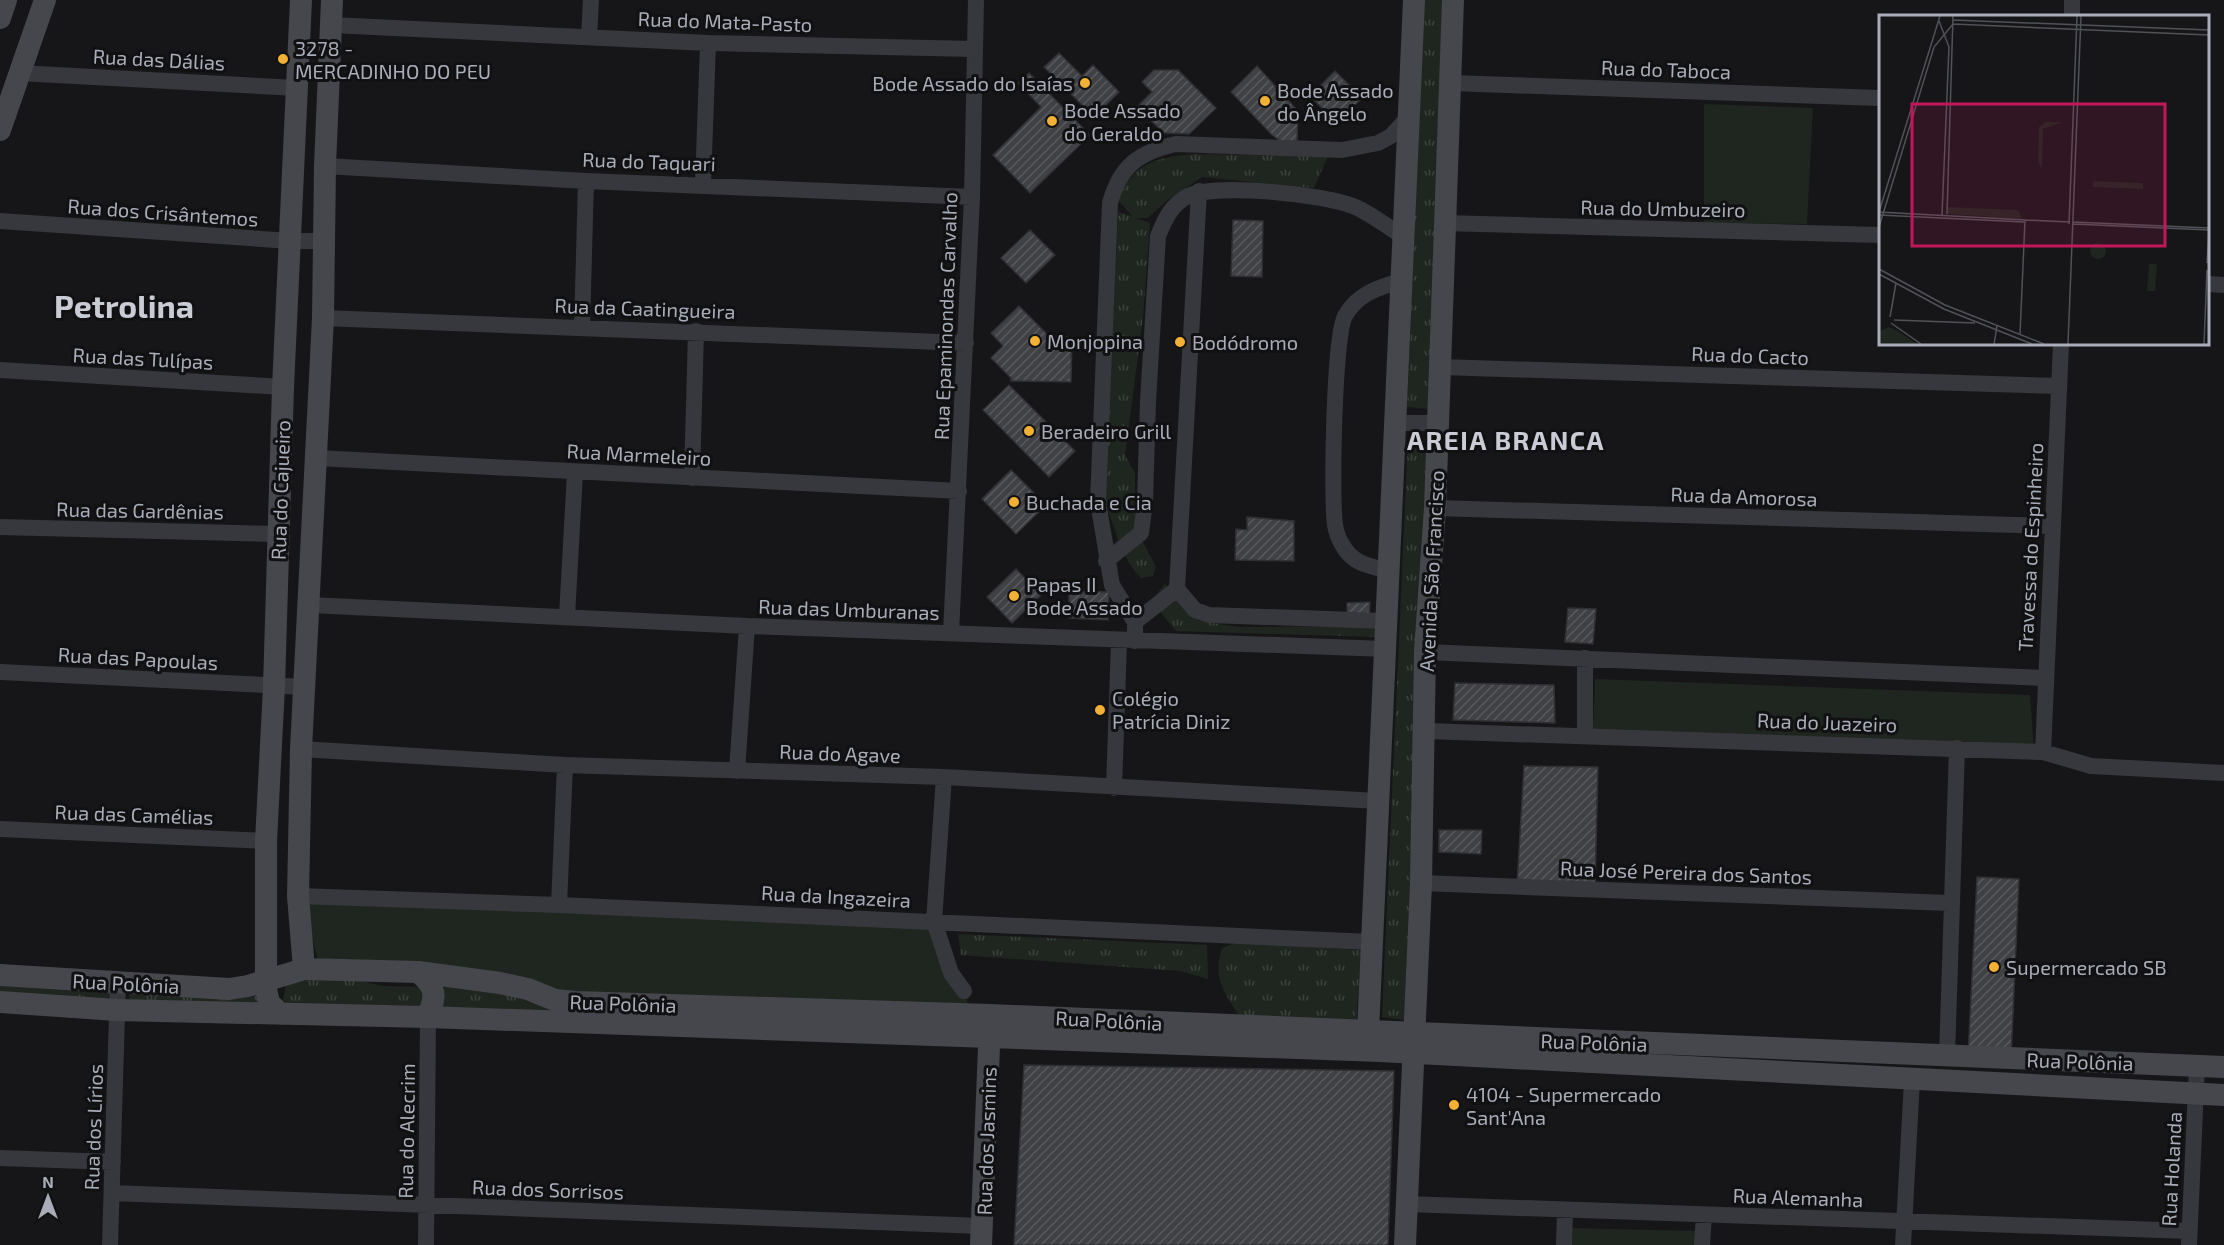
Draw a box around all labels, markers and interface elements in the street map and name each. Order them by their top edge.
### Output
street label: Rua do Mata-Pasto [637,6,813,36]
inset map [1879,15,2209,345]
place label: 3278 - MERCADINHO DO PEU [295,36,491,83]
street label: Rua das Dálias [92,44,226,74]
marker: 3278 - MERCADINHO DO PEU [276,52,290,66]
street label: Rua do Taboca [1600,55,1732,83]
place label: Bode Assado do Isaías [872,71,1073,95]
marker: Bode Assado do Isaías [1078,76,1092,90]
place label: Bode Assado do Ângelo [1277,78,1394,125]
marker: Bode Assado do Ângelo [1258,94,1272,108]
place label: Bode Assado do Geraldo [1064,98,1181,145]
marker: Bode Assado do Geraldo [1045,114,1059,128]
street label: Rua do Taquari [582,147,716,175]
street label: Rua Epaminondas Carvalho [929,192,961,440]
street label: Rua dos Crisântemos [67,193,259,231]
street label: Rua do Umbuzeiro [1580,195,1746,221]
district label: Petrolina [54,286,194,324]
street label: Rua da Caatingueira [554,293,736,323]
place label: Monjopina [1047,329,1143,353]
place label: Bodódromo [1192,330,1298,354]
marker: Monjopina [1028,334,1042,348]
marker: Bodódromo [1173,335,1187,349]
street label: Rua do Cacto [1691,341,1809,369]
street label: Rua das Tulípas [72,342,214,374]
place label: Beradeiro Grill [1041,419,1171,443]
street label: Rua do Cajueiro [266,420,294,560]
marker: Beradeiro Grill [1022,424,1036,438]
district label: AREIA BRANCA [1407,424,1605,455]
street label: Rua Marmeleiro [566,438,712,470]
street label: Travessa do Espinheiro [2013,442,2047,652]
street label: Avenida São Francisco [1414,470,1448,672]
street label: Rua da Amorosa [1670,481,1818,511]
place label: Buchada e Cia [1026,490,1152,514]
marker: Buchada e Cia [1007,495,1021,509]
street label: Rua das Gardênias [56,497,224,523]
place label: Papas II Bode Assado [1026,572,1143,619]
marker: Papas II Bode Assado [1007,589,1021,603]
street label: Rua das Umburanas [758,594,940,624]
street label: Rua das Papoulas [57,642,219,674]
place label: Colégio Patrícia Diniz [1112,686,1231,733]
marker: Colégio Patrícia Diniz [1093,703,1107,717]
street label: Rua do Juazeiro [1756,708,1898,736]
street label: Rua do Agave [779,739,901,767]
street label: Rua das Camélias [54,799,214,829]
street label: Rua José Pereira dos Santos [1560,856,1812,888]
street label: Rua da Ingazeira [761,880,911,912]
place label: Supermercado SB [2006,955,2167,979]
marker: Supermercado SB [1987,960,2001,974]
street label: Rua Polônia [72,968,180,998]
street label: Rua Polônia [569,989,677,1017]
street label: Rua Polônia [1055,1005,1163,1035]
street label: Rua Polônia [1540,1028,1648,1056]
street label: Rua Polônia [2026,1047,2134,1075]
street label: Rua dos Lírios [79,1063,107,1191]
street label: Rua do Alecrim [393,1063,419,1199]
street label: Rua dos Jasmins [971,1066,1001,1216]
place label: 4104 - Supermercado Sant'Ana [1466,1082,1661,1129]
marker: 4104 - Supermercado Sant'Ana [1447,1098,1461,1112]
street label: Rua Holanda [2156,1111,2186,1227]
north arrow [18,1167,78,1227]
text: N [42,1172,54,1191]
street label: Rua dos Sorrisos [472,1174,624,1204]
street label: Rua Alemanha [1732,1183,1864,1211]

